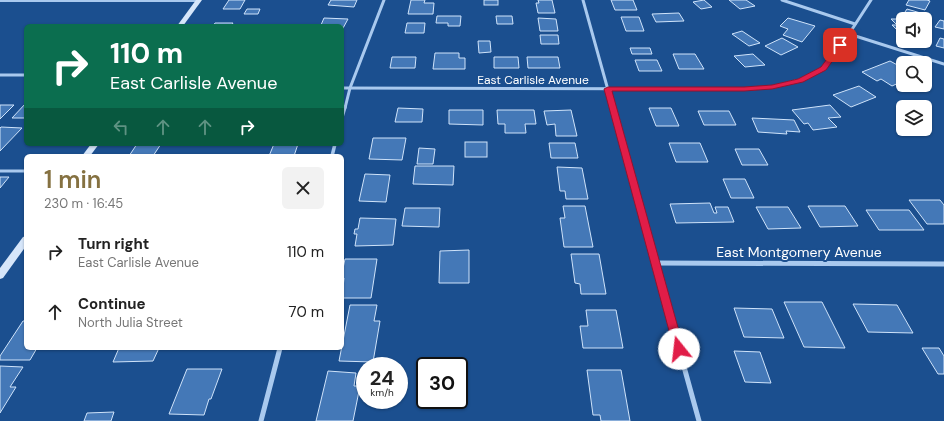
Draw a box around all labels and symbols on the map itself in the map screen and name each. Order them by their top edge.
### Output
pin [823,28,857,62]
street label: East Carlisle Avenue [477,72,589,88]
street label: East Montgomery Avenue [716,243,882,261]
position arrow [658,328,700,370]
speed limit sign: 30 [416,357,468,409]

